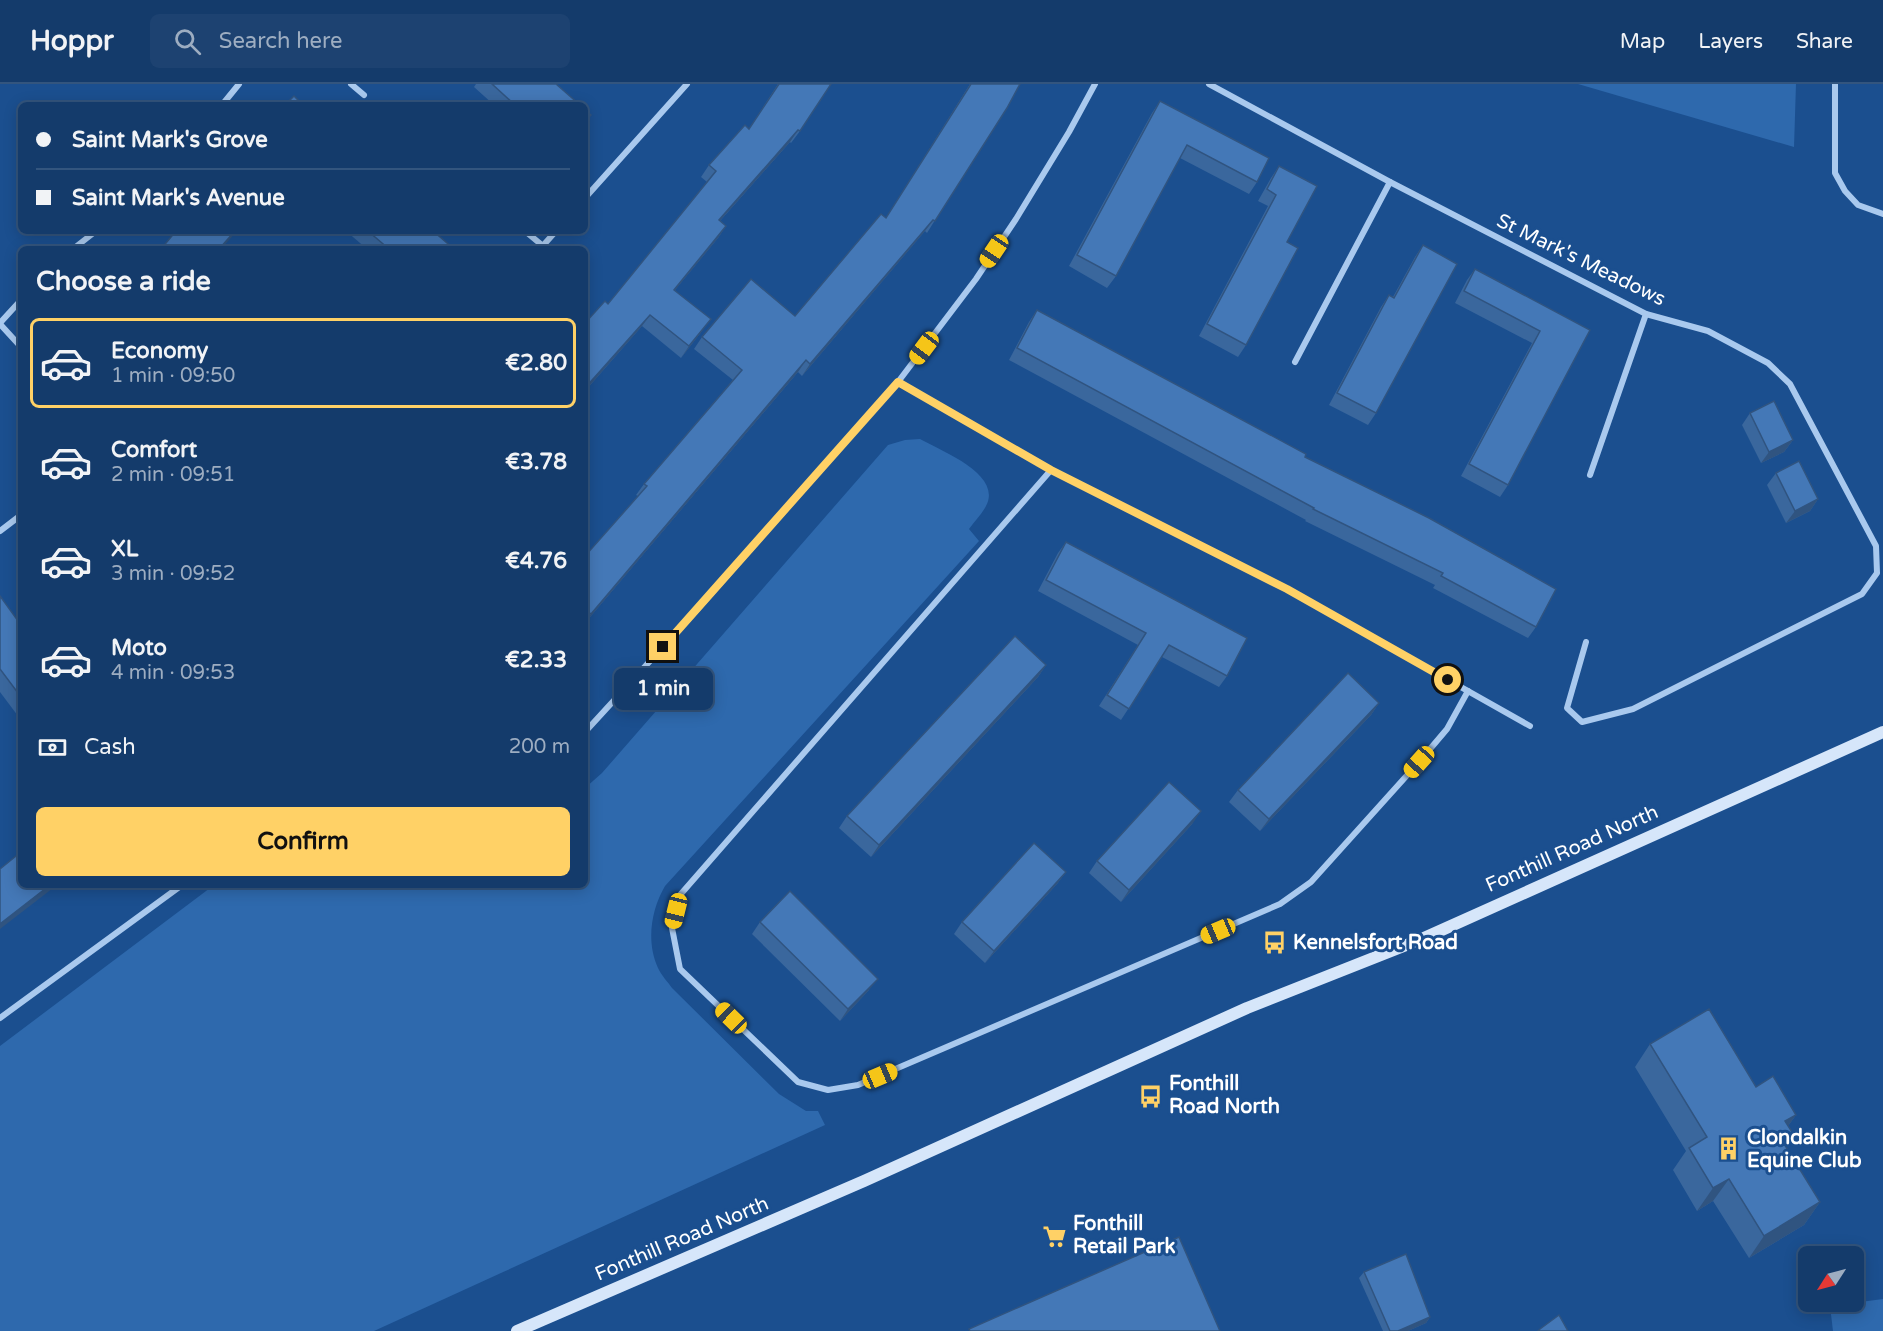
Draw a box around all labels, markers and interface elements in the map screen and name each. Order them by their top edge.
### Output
search box [150,14,570,68]
text: Hoppr [30,24,114,58]
icon: search [171,25,204,58]
text: Search here [219,28,343,54]
text: Map [1620,29,1665,54]
text: Layers [1698,29,1763,54]
text: Share [1796,29,1853,54]
text: Saint Mark's Grove [72,127,268,153]
text: Saint Mark's Avenue [72,185,285,211]
street label: St Mark's Meadows [1493,209,1669,311]
car [976,231,1012,271]
text: Choose a ride [36,265,211,298]
car [906,328,942,368]
icon: car [39,336,93,390]
text: Economy [111,338,208,364]
text: €2.80 [505,350,567,376]
text: 1 min · 09:50 [111,364,235,388]
icon: car [39,435,93,489]
text: Comfort [111,437,197,463]
text: €3.78 [505,449,567,475]
text: 2 min · 09:51 [111,463,235,487]
icon: car [39,534,93,588]
text: XL [111,536,138,562]
text: €4.76 [505,548,567,574]
text: 3 min · 09:52 [111,562,235,586]
icon: car [39,633,93,687]
route end [649,633,676,660]
text: Moto [111,635,167,661]
text: €2.33 [505,647,567,673]
text: 4 min · 09:53 [111,661,235,685]
route start [1434,666,1461,693]
callout: 1 min [614,668,712,710]
text: 1 min [637,677,690,701]
icon: cash [36,731,69,764]
text: Cash [84,734,136,760]
text: 200 m [509,735,570,759]
car [1400,743,1438,781]
street label: Fonthill Road North [1482,800,1662,898]
button: Confirm [36,807,570,876]
car [663,891,689,931]
car [1198,916,1238,946]
bus stop icon: Kennelsfort Road [1262,930,1288,956]
place label: Kennelsfort Road [1293,931,1458,955]
car [712,999,750,1037]
car [860,1061,900,1091]
place label: Fonthill Road North [1169,1072,1280,1119]
bus stop icon: Fonthill Road North [1138,1083,1164,1109]
place label: Clondalkin Equine Club [1747,1126,1862,1173]
building icon: Clondalkin Equine Club [1716,1136,1742,1162]
street label: Fonthill Road North [592,1192,772,1286]
place label: Fonthill Retail Park [1073,1212,1175,1259]
supermarket icon: Fonthill Retail Park [1042,1223,1068,1249]
north arrow [1798,1246,1864,1312]
map controls [1798,1246,1864,1312]

